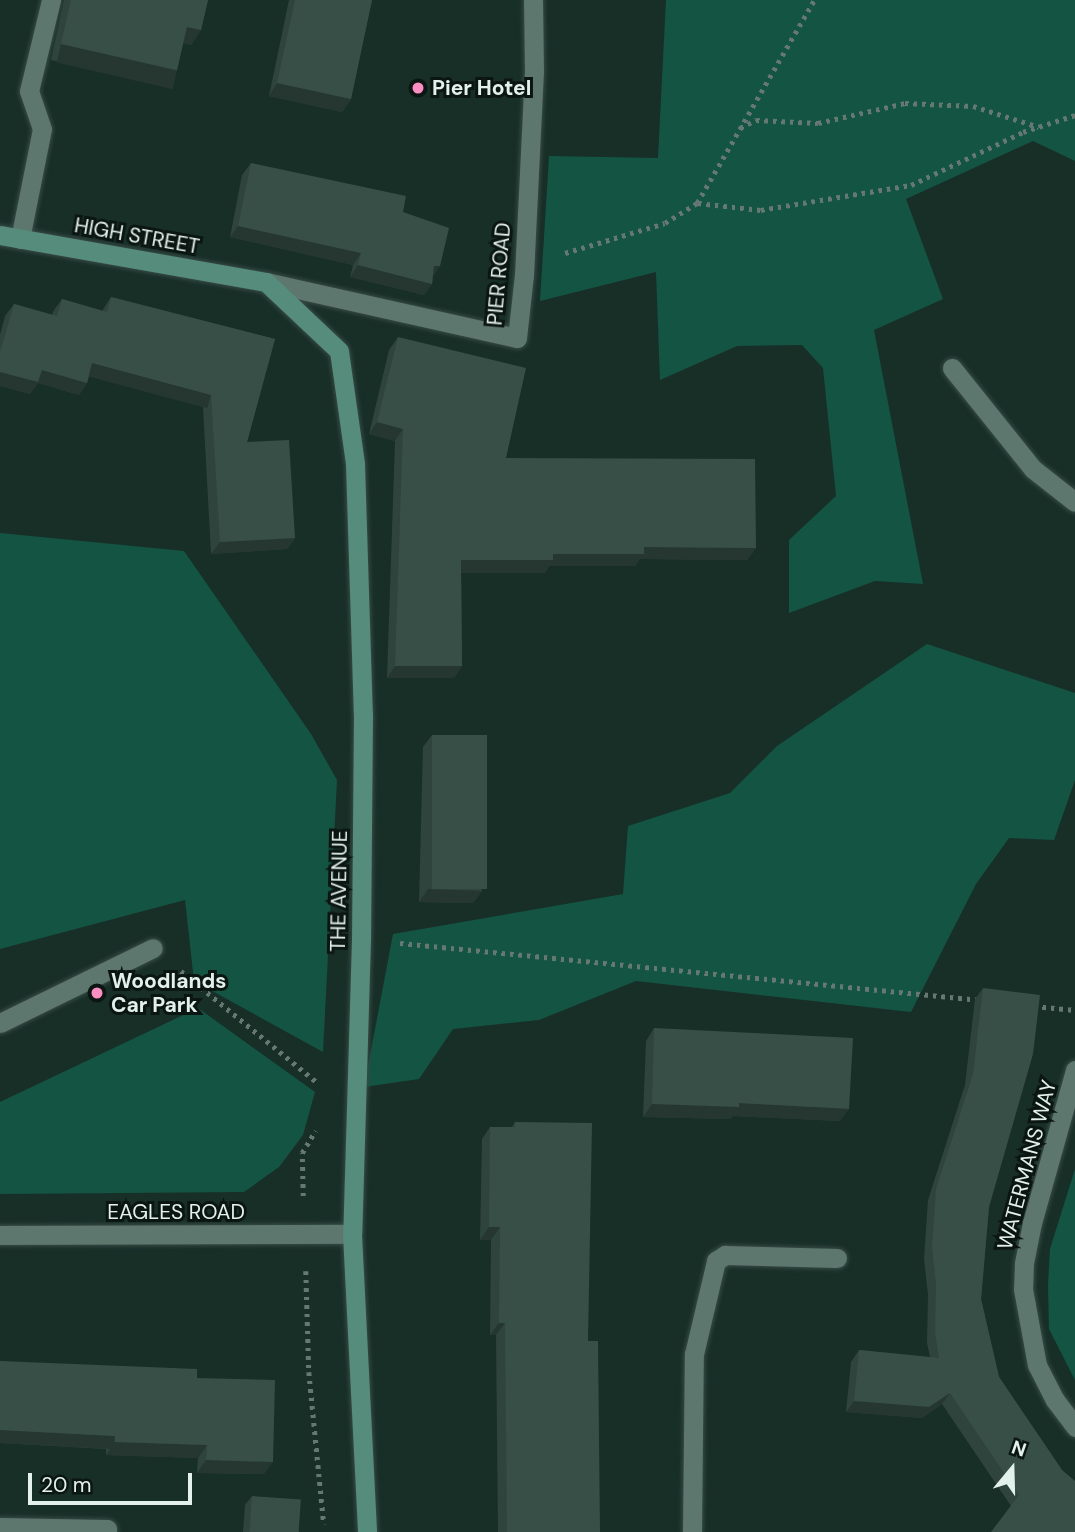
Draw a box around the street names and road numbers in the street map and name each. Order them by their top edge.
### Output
street label: HIGH STREET [72,213,202,259]
street label: PIER ROAD [482,222,516,326]
street label: THE AVENUE [325,830,353,952]
street label: WATERMANS WAY [992,1077,1062,1253]
street label: EAGLES ROAD [107,1199,245,1225]

